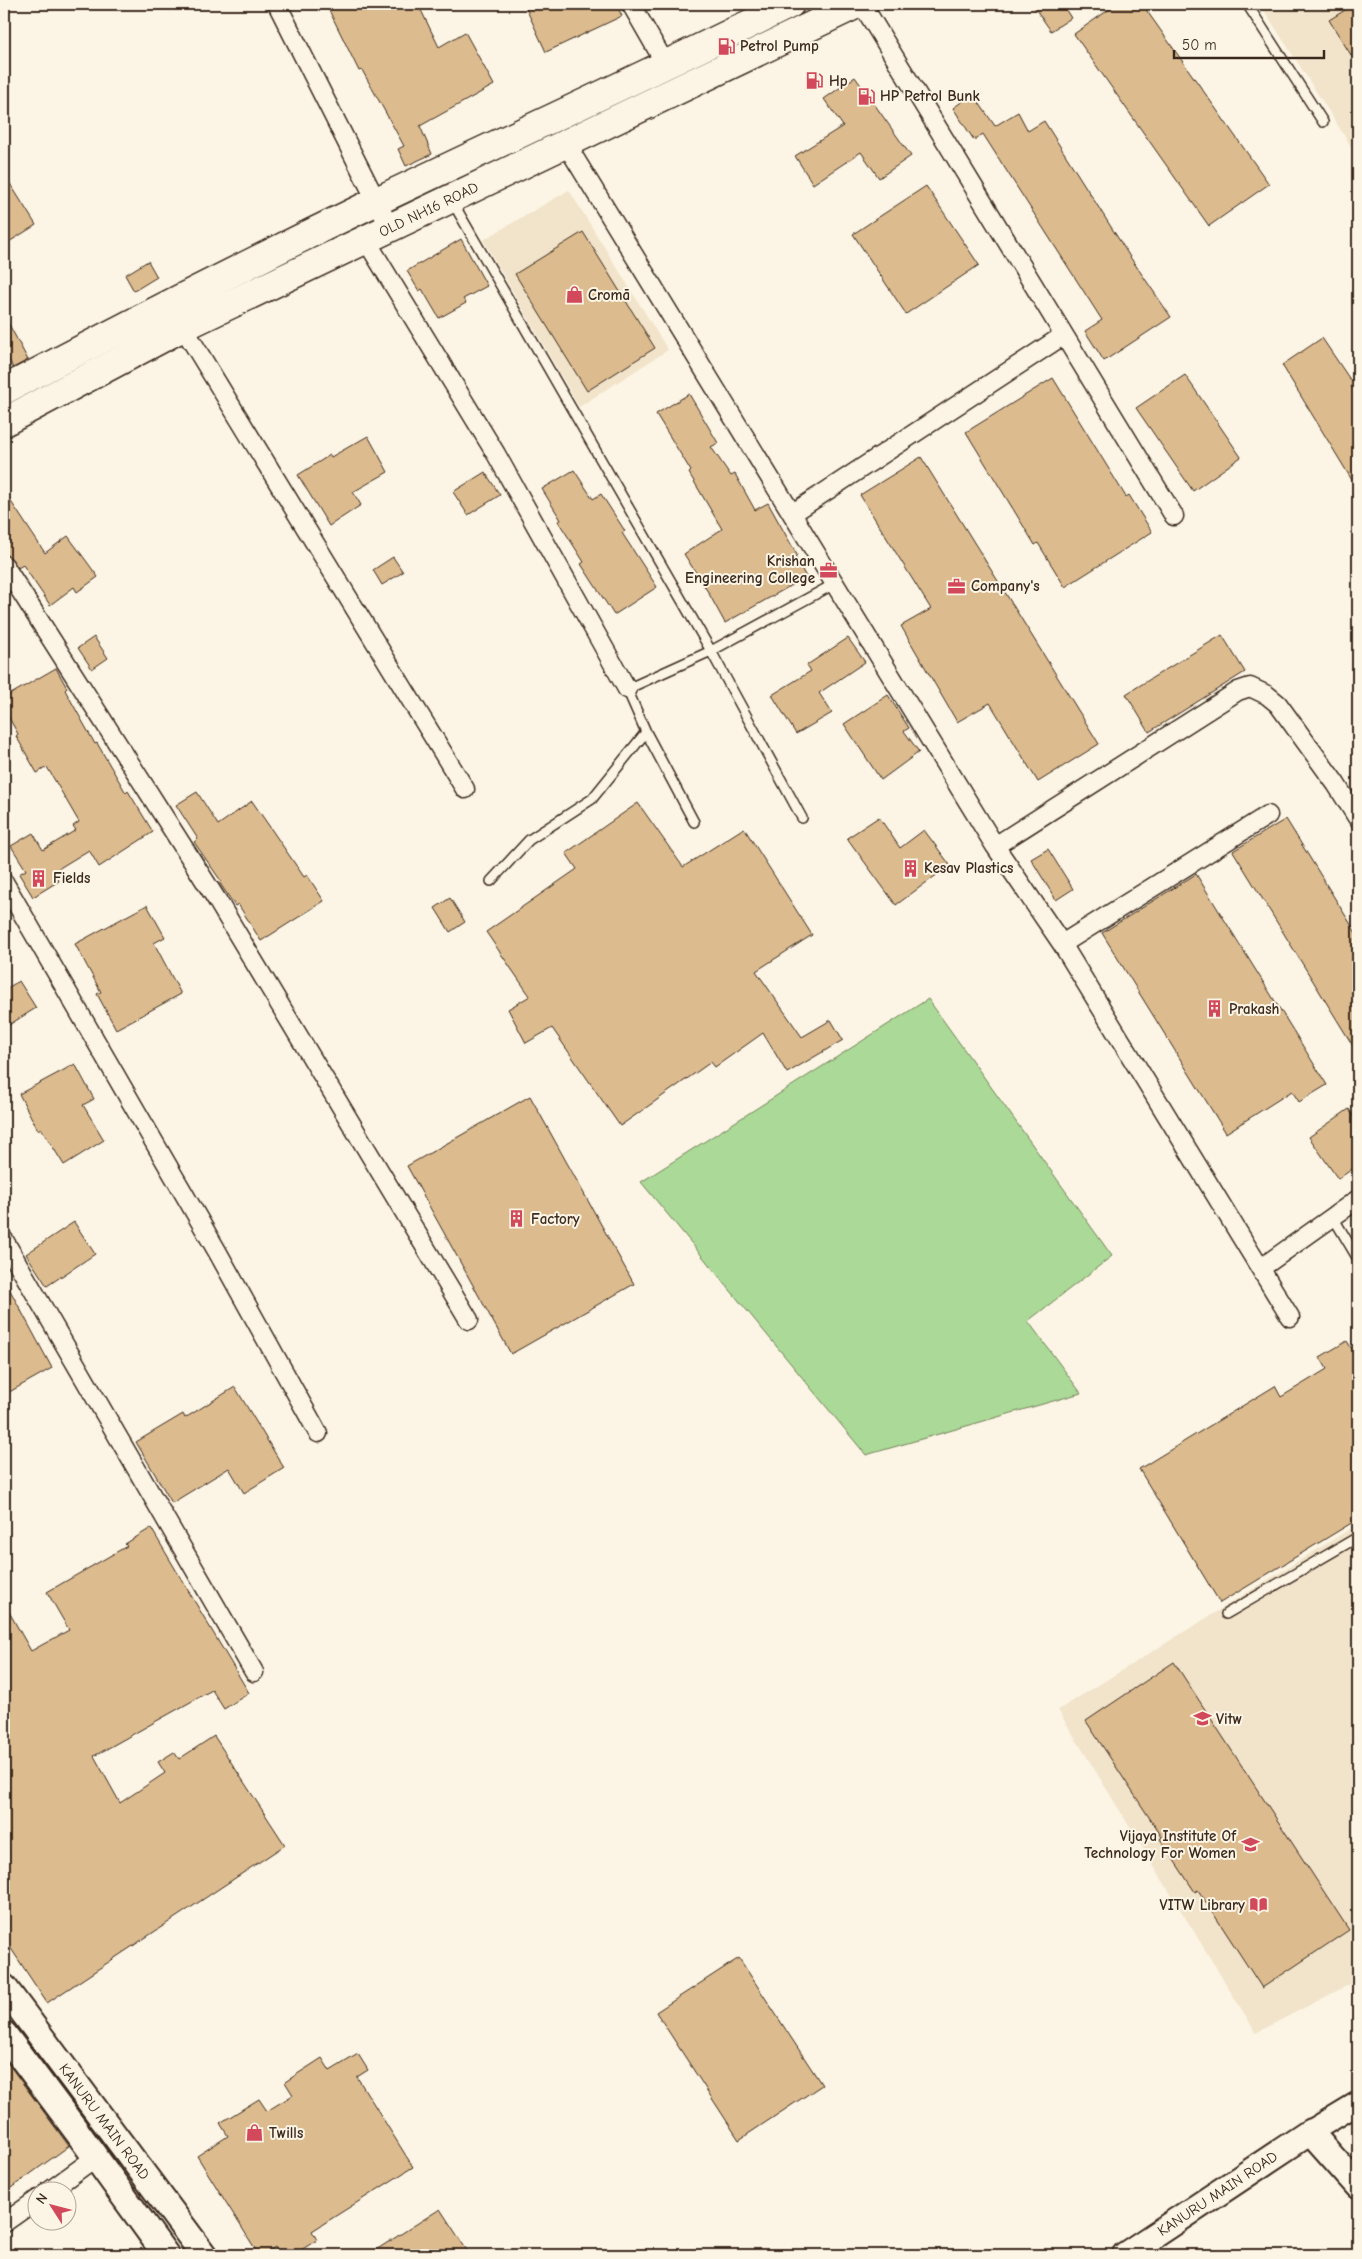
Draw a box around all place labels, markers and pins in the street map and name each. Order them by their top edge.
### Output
fuel station icon: Petrol Pump [716,36,736,56]
place label: Petrol Pump [740,37,819,55]
fuel station icon: Hp [805,71,825,91]
place label: Hp [829,72,848,90]
fuel station icon: HP Petrol Bunk [856,86,876,106]
place label: HP Petrol Bunk [880,87,980,105]
shop icon: Cromā [564,285,584,305]
place label: Cromā [588,286,630,304]
place label: Krishan Engineering College [685,552,815,587]
office icon: Krishan Engineering College [819,560,839,580]
office icon: Company's [947,576,967,596]
place label: Company's [971,577,1040,595]
building icon: Kesav Plastics [900,858,920,878]
place label: Kesav Plastics [924,859,1013,877]
building icon: Fields [29,868,49,888]
place label: Fields [53,869,90,887]
building icon: Prakash [1205,999,1225,1019]
place label: Prakash [1229,1000,1280,1018]
building icon: Factory [507,1209,527,1229]
place label: Factory [531,1210,580,1228]
school or university icon: Vitw [1192,1709,1212,1729]
place label: Vitw [1216,1710,1242,1728]
place label: Vijaya Institute Of Technology For Women [1084,1827,1237,1862]
school or university icon: Vijaya Institute Of Technology For Women [1240,1835,1260,1855]
library icon: VITW Library [1249,1895,1269,1915]
place label: VITW Library [1160,1896,1245,1914]
shop icon: Twills [245,2123,265,2143]
place label: Twills [269,2124,303,2142]

